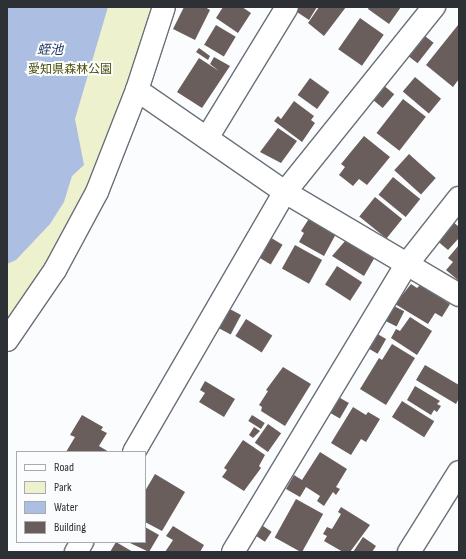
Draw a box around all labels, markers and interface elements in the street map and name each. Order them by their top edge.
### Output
water label: 蛭池 [37,42,63,58]
park label: 愛知県森林公園 [28,63,112,77]
legend [16,451,146,543]
text: Road [54,460,74,475]
text: Park [54,480,72,495]
text: Water [54,500,78,515]
text: Building [54,520,86,535]

